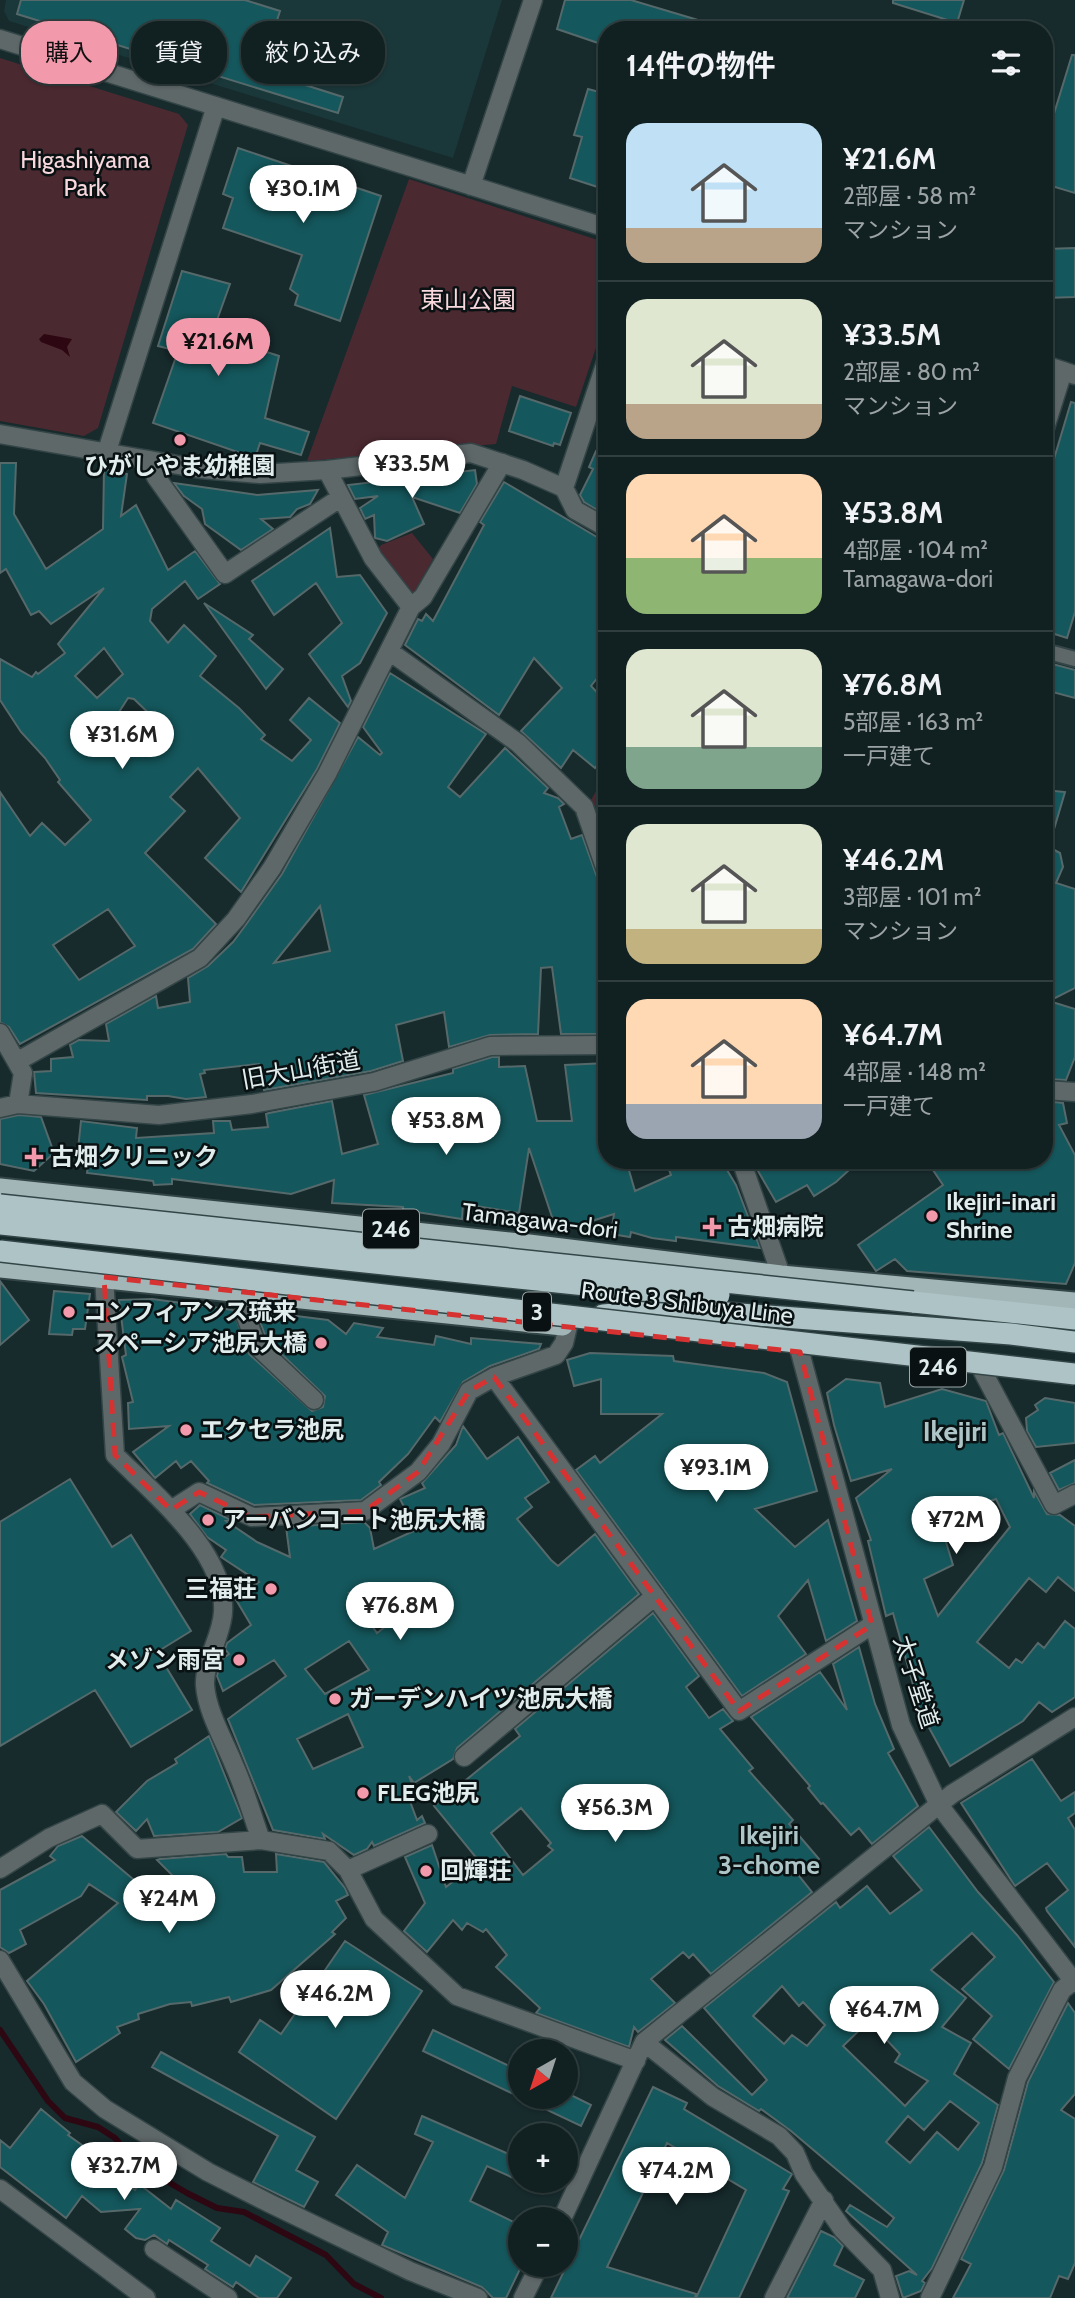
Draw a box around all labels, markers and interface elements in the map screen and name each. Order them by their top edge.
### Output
chip: 購入 [21,21,117,84]
chip: 賃貸 [131,21,227,84]
chip: 絞り込み [241,21,385,84]
icon: filters [987,44,1025,82]
text: 14件の物件 [626,47,776,84]
text: ¥21.6M [843,140,937,177]
park label: Higashiyama Park [20,145,150,202]
icon: home [682,151,766,235]
pin: ¥30.1M [246,166,360,225]
text: ¥30.1M [266,174,340,202]
text: 2部屋 · 58 m² [843,182,976,210]
text: マンション [843,216,958,244]
park label: 東山公園 [420,285,516,314]
text: ¥33.5M [843,316,941,353]
pin: ¥21.6M [161,318,275,378]
text: ¥21.6M [182,327,254,355]
icon: home [682,327,766,411]
text: 2部屋 · 80 m² [843,358,980,386]
text: マンション [843,392,958,420]
marker: ひがしやま幼稚園 [172,432,188,448]
pin: ¥33.5M [355,440,469,500]
text: ¥33.5M [374,449,450,477]
place label: ひがしやま幼稚園 [84,451,276,480]
text: ¥53.8M [843,494,943,531]
icon: home [682,502,766,586]
text: 4部屋 · 104 m² [843,536,988,564]
text: Tamagawa-dori [843,565,993,593]
text: ¥76.8M [843,666,942,703]
icon: home [682,677,766,761]
text: 5部屋 · 163 m² [843,708,983,736]
pin: ¥31.6M [65,712,179,771]
text: ¥31.6M [86,720,158,748]
text: 一戸建て [843,742,935,770]
text: ¥46.2M [843,841,944,878]
icon: home [682,852,766,936]
text: 3部屋 · 101 m² [843,883,981,911]
text: マンション [843,917,958,945]
text: ¥64.7M [843,1016,943,1053]
icon: home [682,1027,766,1111]
street label: 旧大山街道 [239,1045,363,1094]
text: 4部屋 · 148 m² [843,1058,986,1086]
text: 一戸建て [843,1092,935,1120]
pin: ¥53.8M [389,1098,503,1157]
text: ¥53.8M [408,1106,484,1134]
place label: 古畑クリニック [50,1142,218,1171]
marker: 古畑クリニック [24,1147,44,1167]
place label: Ikejiri-inari Shrine [946,1187,1056,1244]
street label: Tamagawa-dori [460,1197,620,1244]
marker: Ikejiri-inari Shrine [924,1208,940,1224]
road number: 246 [363,1210,419,1248]
place label: 古畑病院 [728,1212,824,1241]
marker: 古畑病院 [702,1217,722,1237]
street label: Route 3 Shibuya Line [579,1275,795,1330]
road number: 3 [523,1292,551,1331]
place label: コンフィアンス琉来 [83,1297,296,1326]
marker: コンフィアンス琉来 [61,1304,77,1320]
place label: スペーシア池尻大橋 [93,1328,307,1357]
marker: スペーシア池尻大橋 [313,1335,329,1351]
road number: 246 [910,1348,966,1386]
district label: Ikejiri [923,1414,987,1448]
place label: エクセラ池尻 [200,1415,344,1444]
marker: エクセラ池尻 [178,1422,194,1438]
pin: ¥93.1M [659,1444,773,1504]
text: ¥93.1M [680,1453,752,1481]
pin: ¥72M [915,1496,997,1556]
place label: アーバンコート池尻大橋 [222,1505,486,1534]
text: ¥72M [928,1505,984,1533]
marker: アーバンコート池尻大橋 [200,1512,216,1528]
place label: 三福荘 [185,1574,257,1603]
marker: 三福荘 [263,1581,279,1597]
pin: ¥76.8M [343,1582,457,1642]
text: ¥76.8M [362,1591,438,1619]
street label: 太子堂道 [888,1632,945,1732]
place label: メゾン雨宮 [105,1645,225,1674]
marker: メゾン雨宮 [231,1652,247,1668]
place label: ガーデンハイツ池尻大橋 [349,1684,613,1713]
marker: ガーデンハイツ池尻大橋 [327,1691,343,1707]
place label: FLEG池尻 [377,1778,479,1807]
pin: ¥56.3M [558,1784,672,1844]
marker: FLEG池尻 [355,1785,371,1801]
text: ¥56.3M [577,1793,653,1821]
district label: Ikejiri 3-chome [718,1819,820,1881]
place label: 回輝荘 [440,1856,512,1885]
marker: 回輝荘 [418,1863,434,1879]
pin: ¥24M [128,1876,210,1935]
text: ¥24M [139,1884,199,1912]
pin: ¥46.2M [278,1970,392,2030]
text: ¥46.2M [296,1979,374,2007]
pin: ¥64.7M [827,1986,941,2046]
text: ¥64.7M [846,1995,922,2023]
north arrow [508,2039,578,2109]
map controls [508,2039,578,2277]
button: + [508,2123,578,2193]
pin: ¥32.7M [67,2142,181,2202]
pin: ¥74.2M [619,2148,733,2207]
text: ¥32.7M [87,2151,161,2179]
text: ¥74.2M [638,2156,714,2184]
button: − [508,2207,578,2277]

